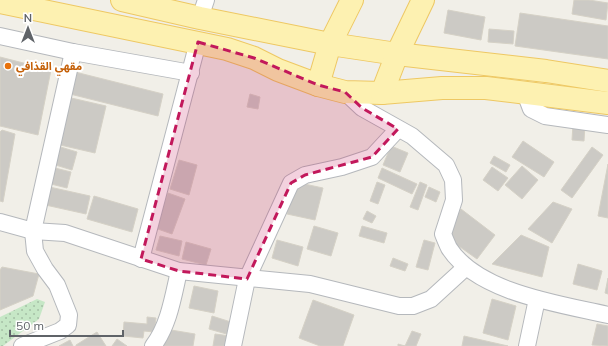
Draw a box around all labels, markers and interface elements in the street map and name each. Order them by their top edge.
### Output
north arrow [8,8,48,48]
text: N [24,11,32,25]
place label: مقهي القذافي [16,59,82,76]
marker: مقهي القذافي [3,61,13,71]
scale bar [10,312,123,338]
text: 50 m [16,318,44,333]

